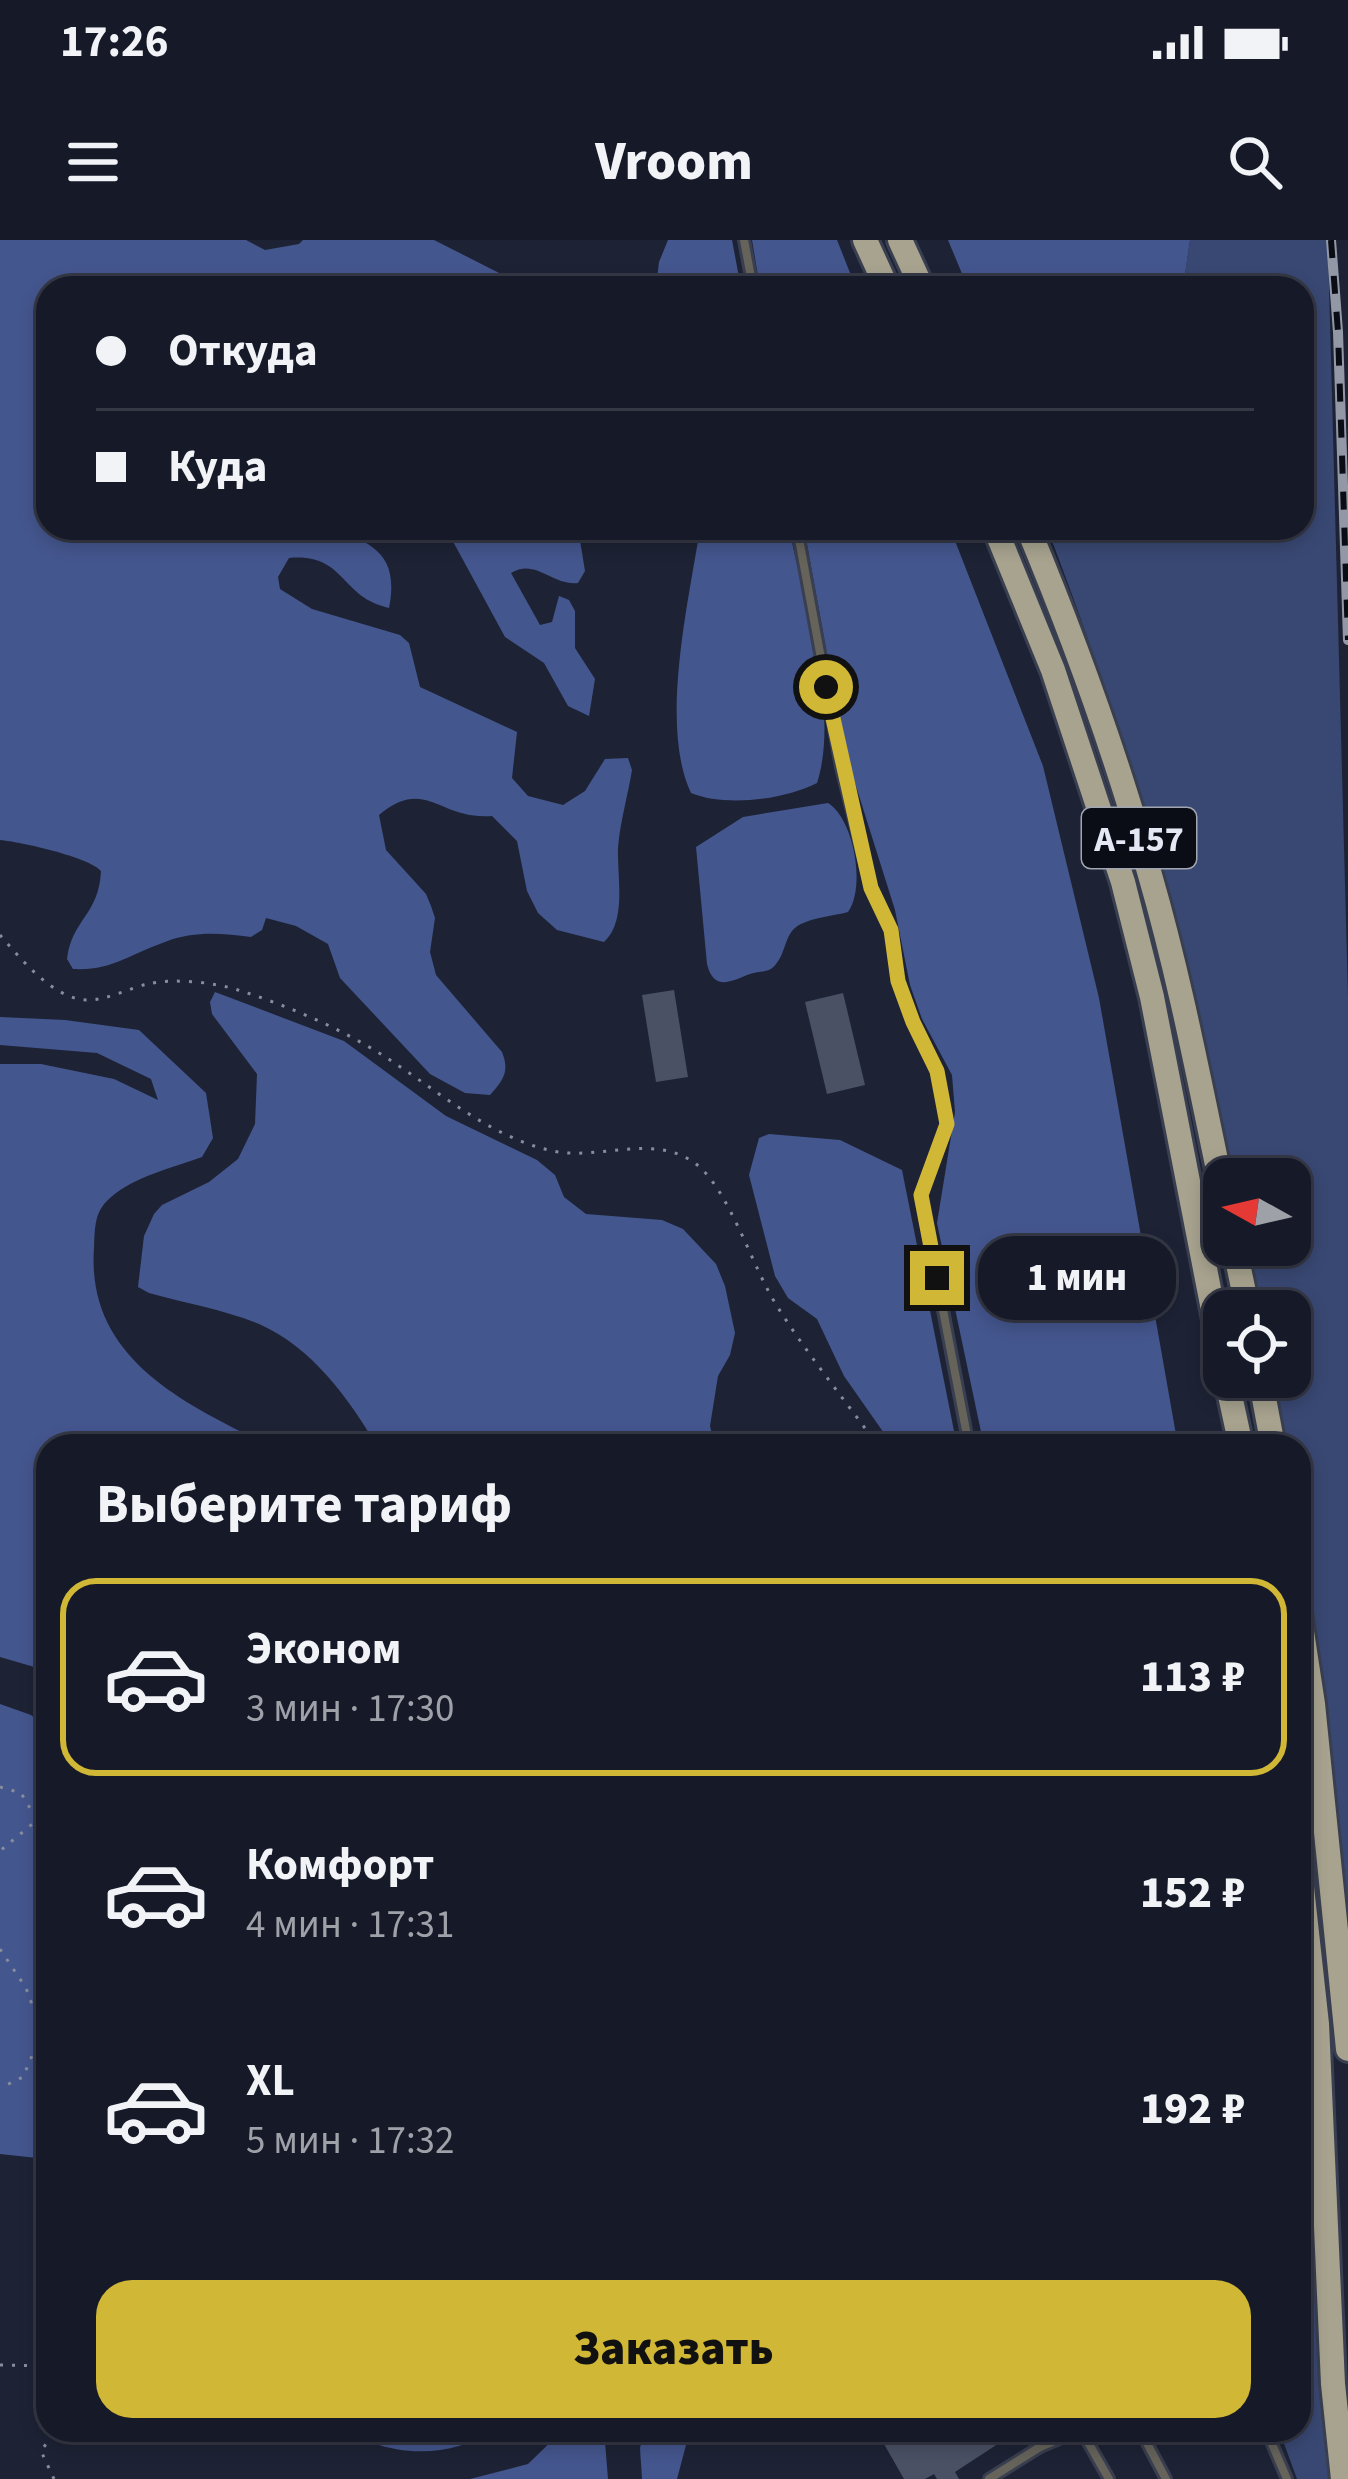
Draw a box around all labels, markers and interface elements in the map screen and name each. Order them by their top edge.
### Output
text: 17:26 [60,10,169,74]
text: Vroom [595,124,753,201]
icon: menu [60,129,126,195]
icon: search [1222,129,1288,195]
text: Откуда [168,319,318,383]
text: Куда [168,435,268,499]
route start [799,660,853,714]
road number: А-157 [1082,808,1196,868]
north arrow [1203,1158,1311,1266]
map controls [1203,1158,1311,1398]
callout: 1 мин [979,1236,1177,1320]
text: 1 мин [1027,1250,1127,1306]
route end [910,1251,964,1305]
button: locate [1203,1290,1311,1398]
text: Выберите тариф [96,1467,512,1544]
text: Эконом [246,1617,402,1681]
icon: car [102,1623,210,1731]
text: 113 ₽ [1140,1645,1245,1709]
text: 3 мин · 17:30 [246,1681,454,1737]
text: Комфорт [246,1833,434,1897]
icon: car [102,1839,210,1947]
text: 152 ₽ [1140,1861,1245,1925]
text: 4 мин · 17:31 [246,1897,454,1953]
text: XL [246,2049,295,2113]
icon: car [102,2055,210,2163]
text: 192 ₽ [1140,2077,1245,2141]
text: 5 мин · 17:32 [246,2113,454,2169]
button: Заказать [96,2280,1251,2418]

